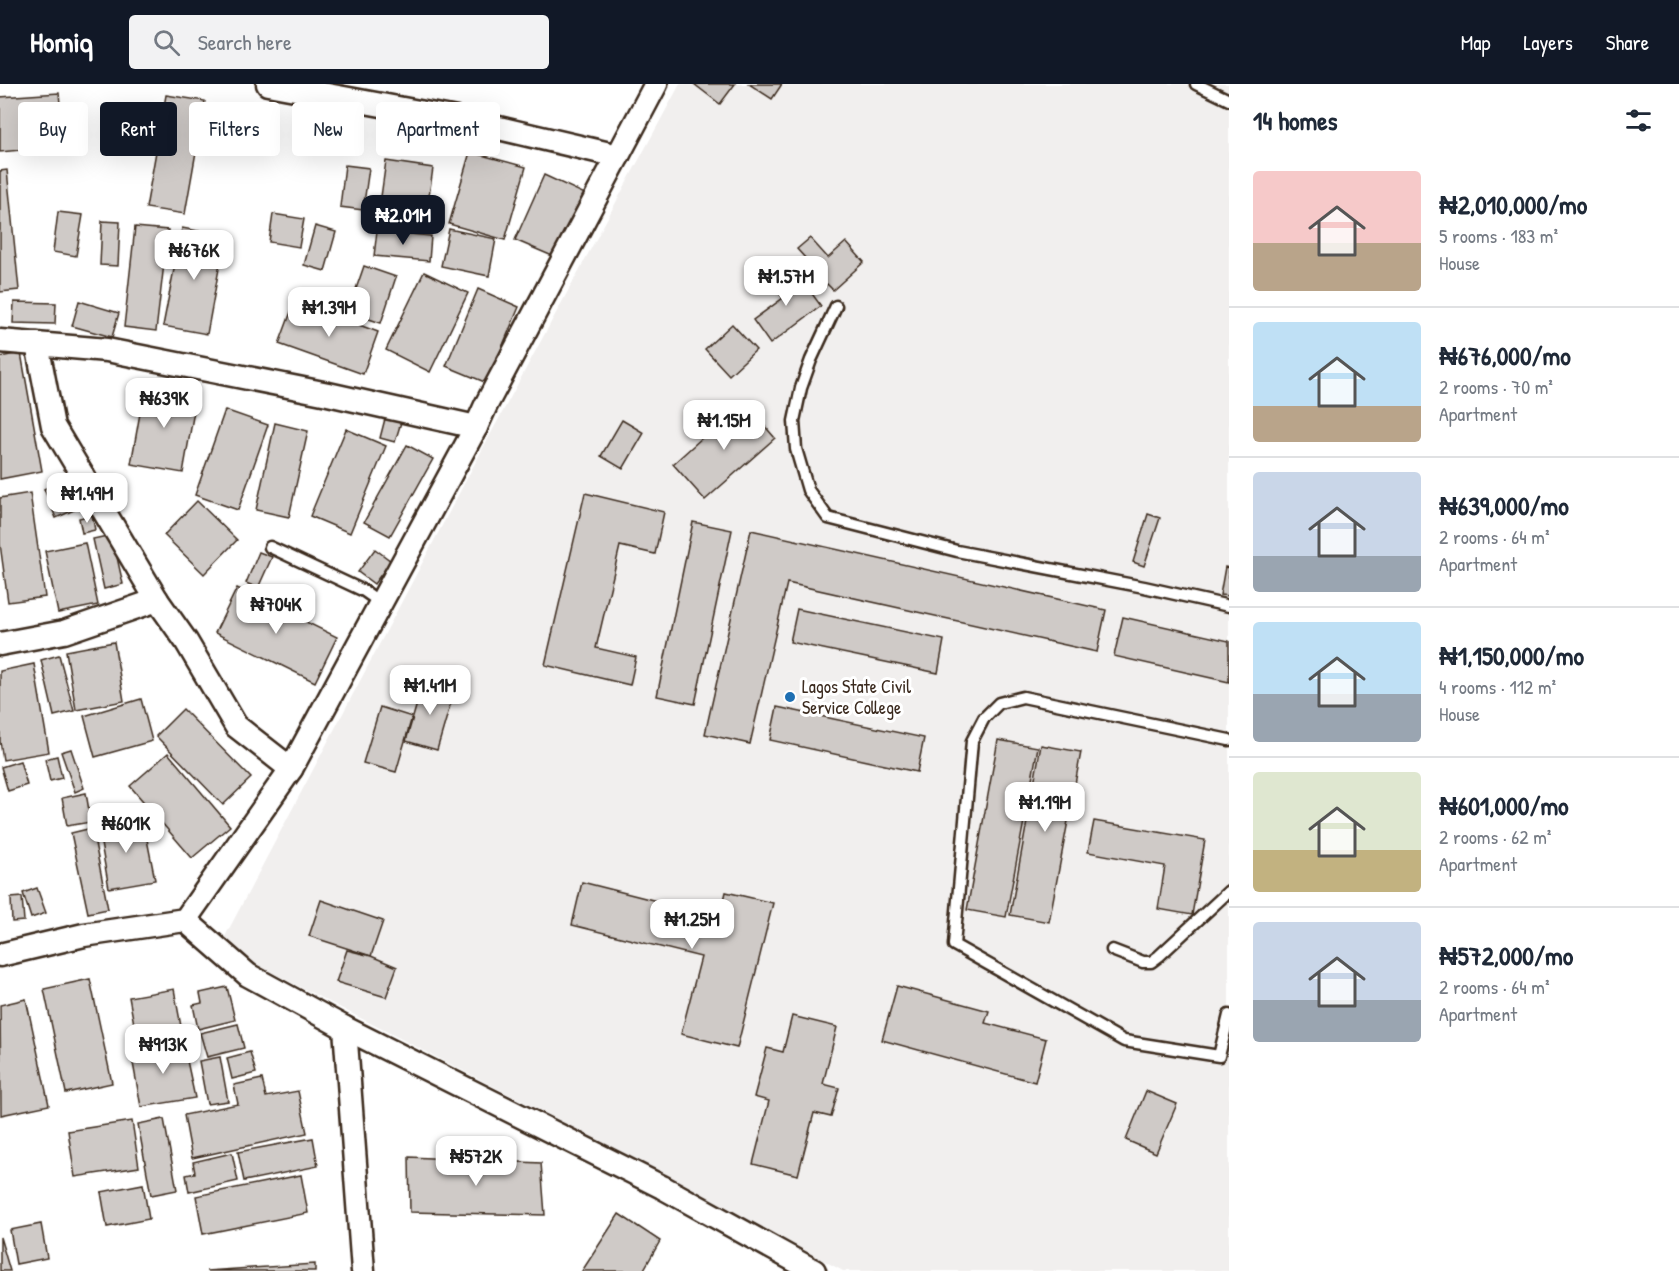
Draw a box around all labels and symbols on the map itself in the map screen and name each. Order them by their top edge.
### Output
pin: ₦2.01M [354,195,452,246]
pin: ₦676K [152,230,236,281]
pin: ₦1.57M [737,256,835,307]
pin: ₦1.39M [280,287,378,338]
pin: ₦639K [122,378,206,429]
pin: ₦1.15M [675,400,773,451]
pin: ₦1.49M [38,473,136,524]
pin: ₦704K [234,584,318,635]
pin: ₦1.41M [381,665,479,716]
place label: Lagos State Civil Service College [802,674,911,720]
marker: Lagos State Civil Service College [783,690,797,704]
pin: ₦1.19M [996,782,1094,833]
pin: ₦601K [84,803,168,854]
pin: ₦1.25M [643,899,741,950]
pin: ₦913K [121,1024,205,1075]
pin: ₦572K [434,1136,518,1187]

